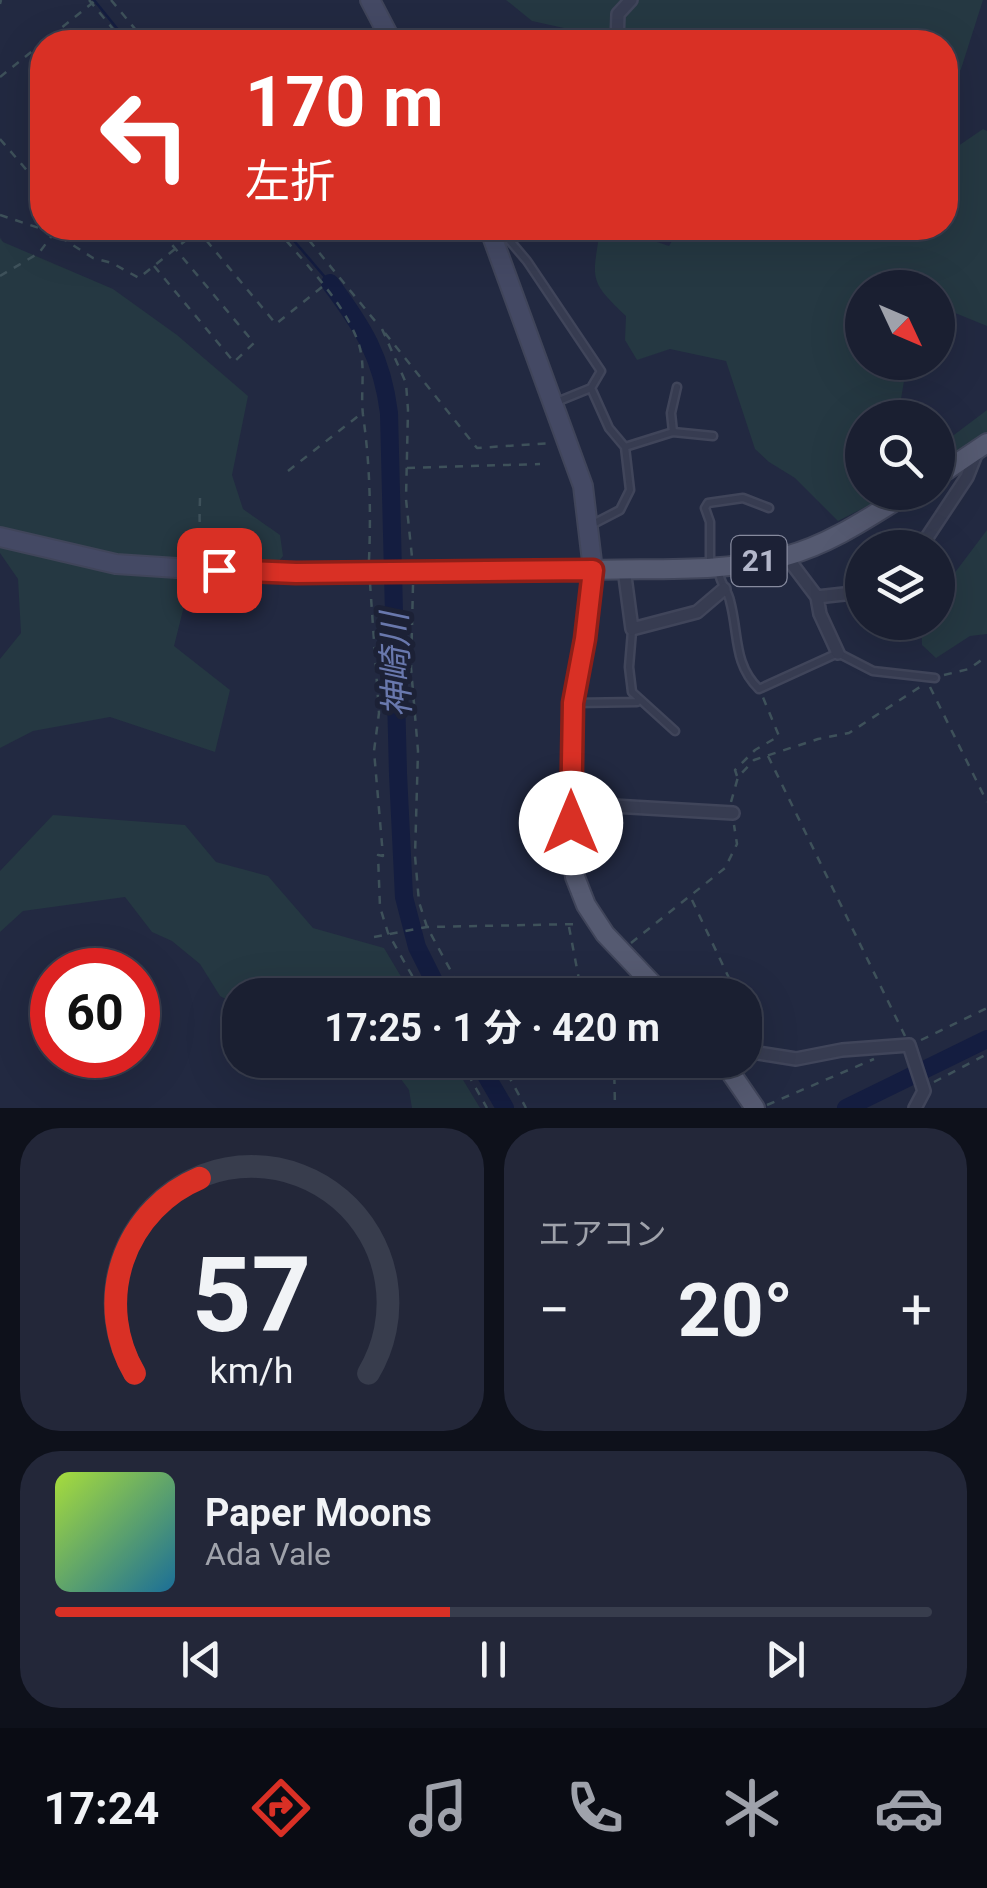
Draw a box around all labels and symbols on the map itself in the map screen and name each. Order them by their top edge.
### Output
north arrow [845,270,955,380]
pin [177,528,262,613]
road number: 21 [732,536,786,586]
water label: 神崎川 [374,608,419,718]
position arrow [519,771,623,875]
speed limit sign: 60 [30,948,160,1078]

